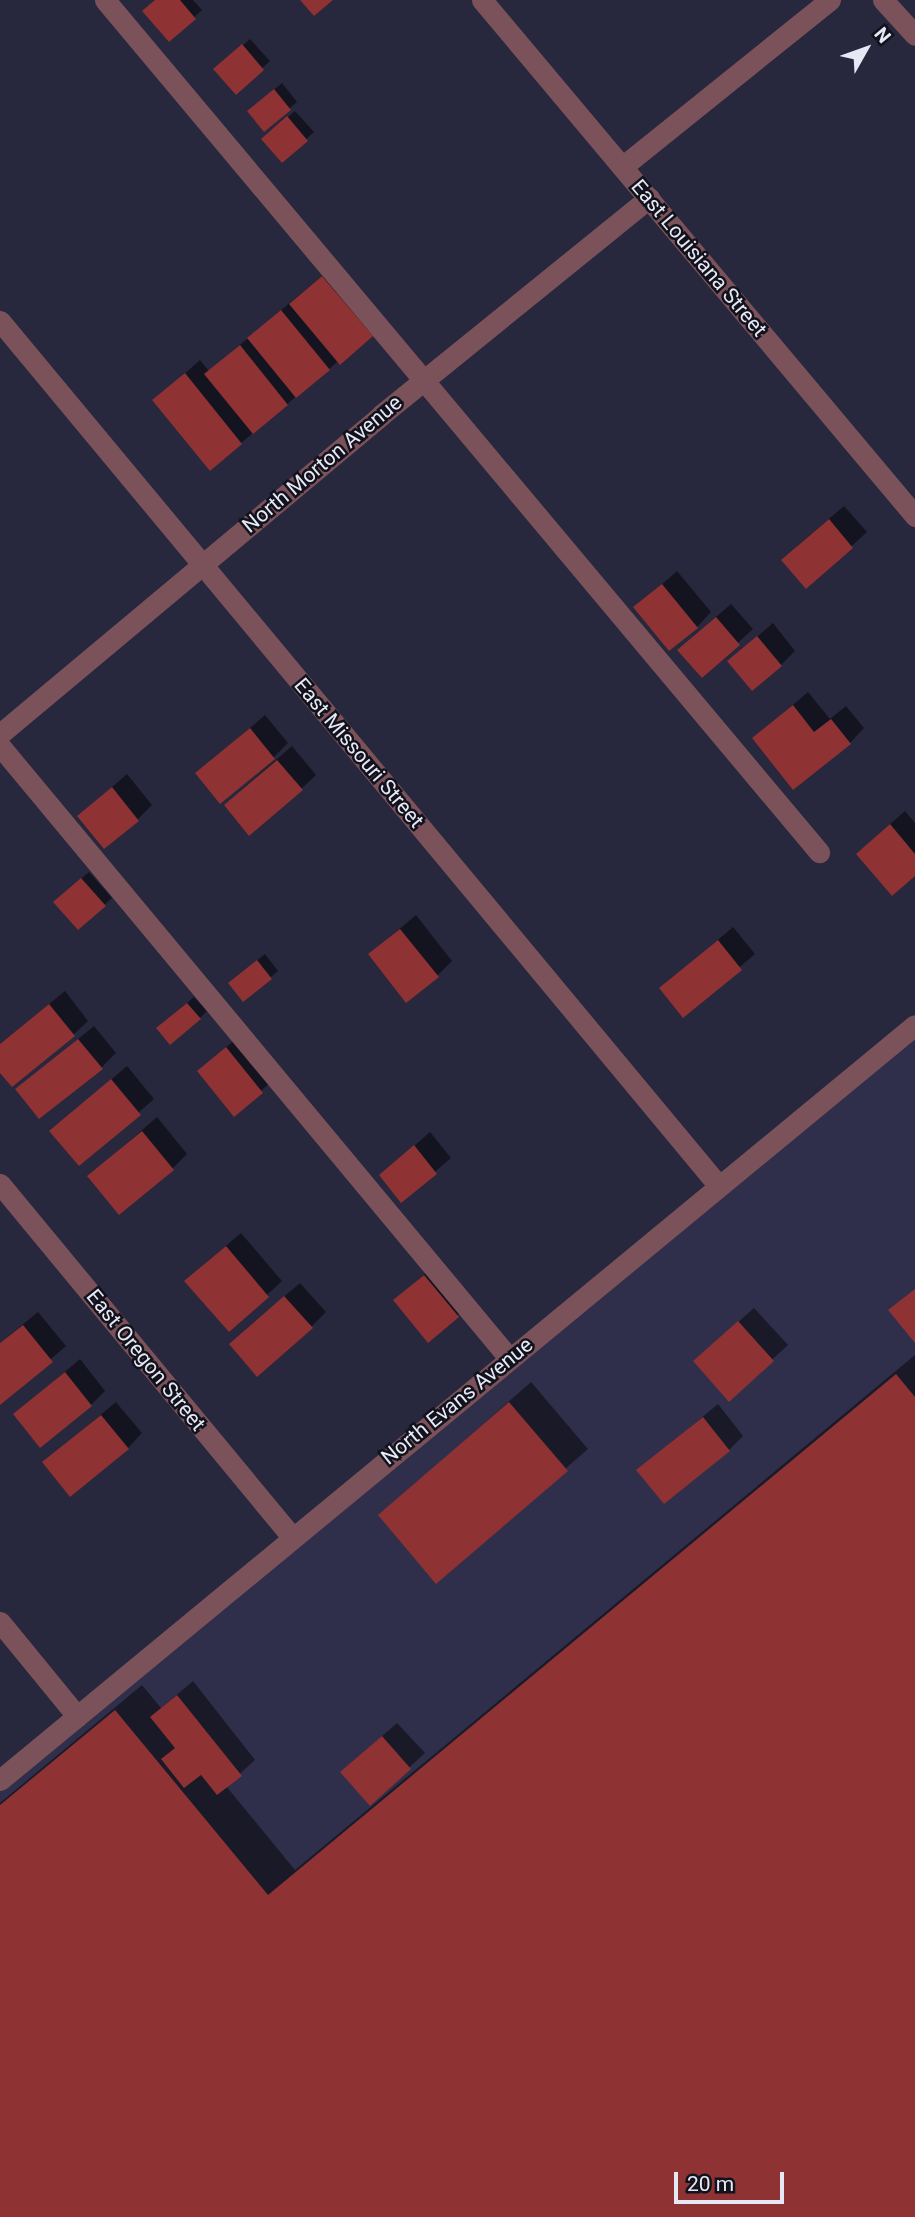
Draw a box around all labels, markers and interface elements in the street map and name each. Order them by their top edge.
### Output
north arrow [831,14,901,84]
text: N [869,23,896,48]
street label: East Louisiana Street [626,174,772,342]
street label: North Morton Avenue [237,390,407,538]
street label: East Missouri Street [289,673,429,833]
street label: East Oregon Street [81,1284,211,1436]
street label: North Evans Avenue [376,1332,538,1470]
scale bar [677,2158,787,2202]
text: 20 m [687,2172,734,2196]

